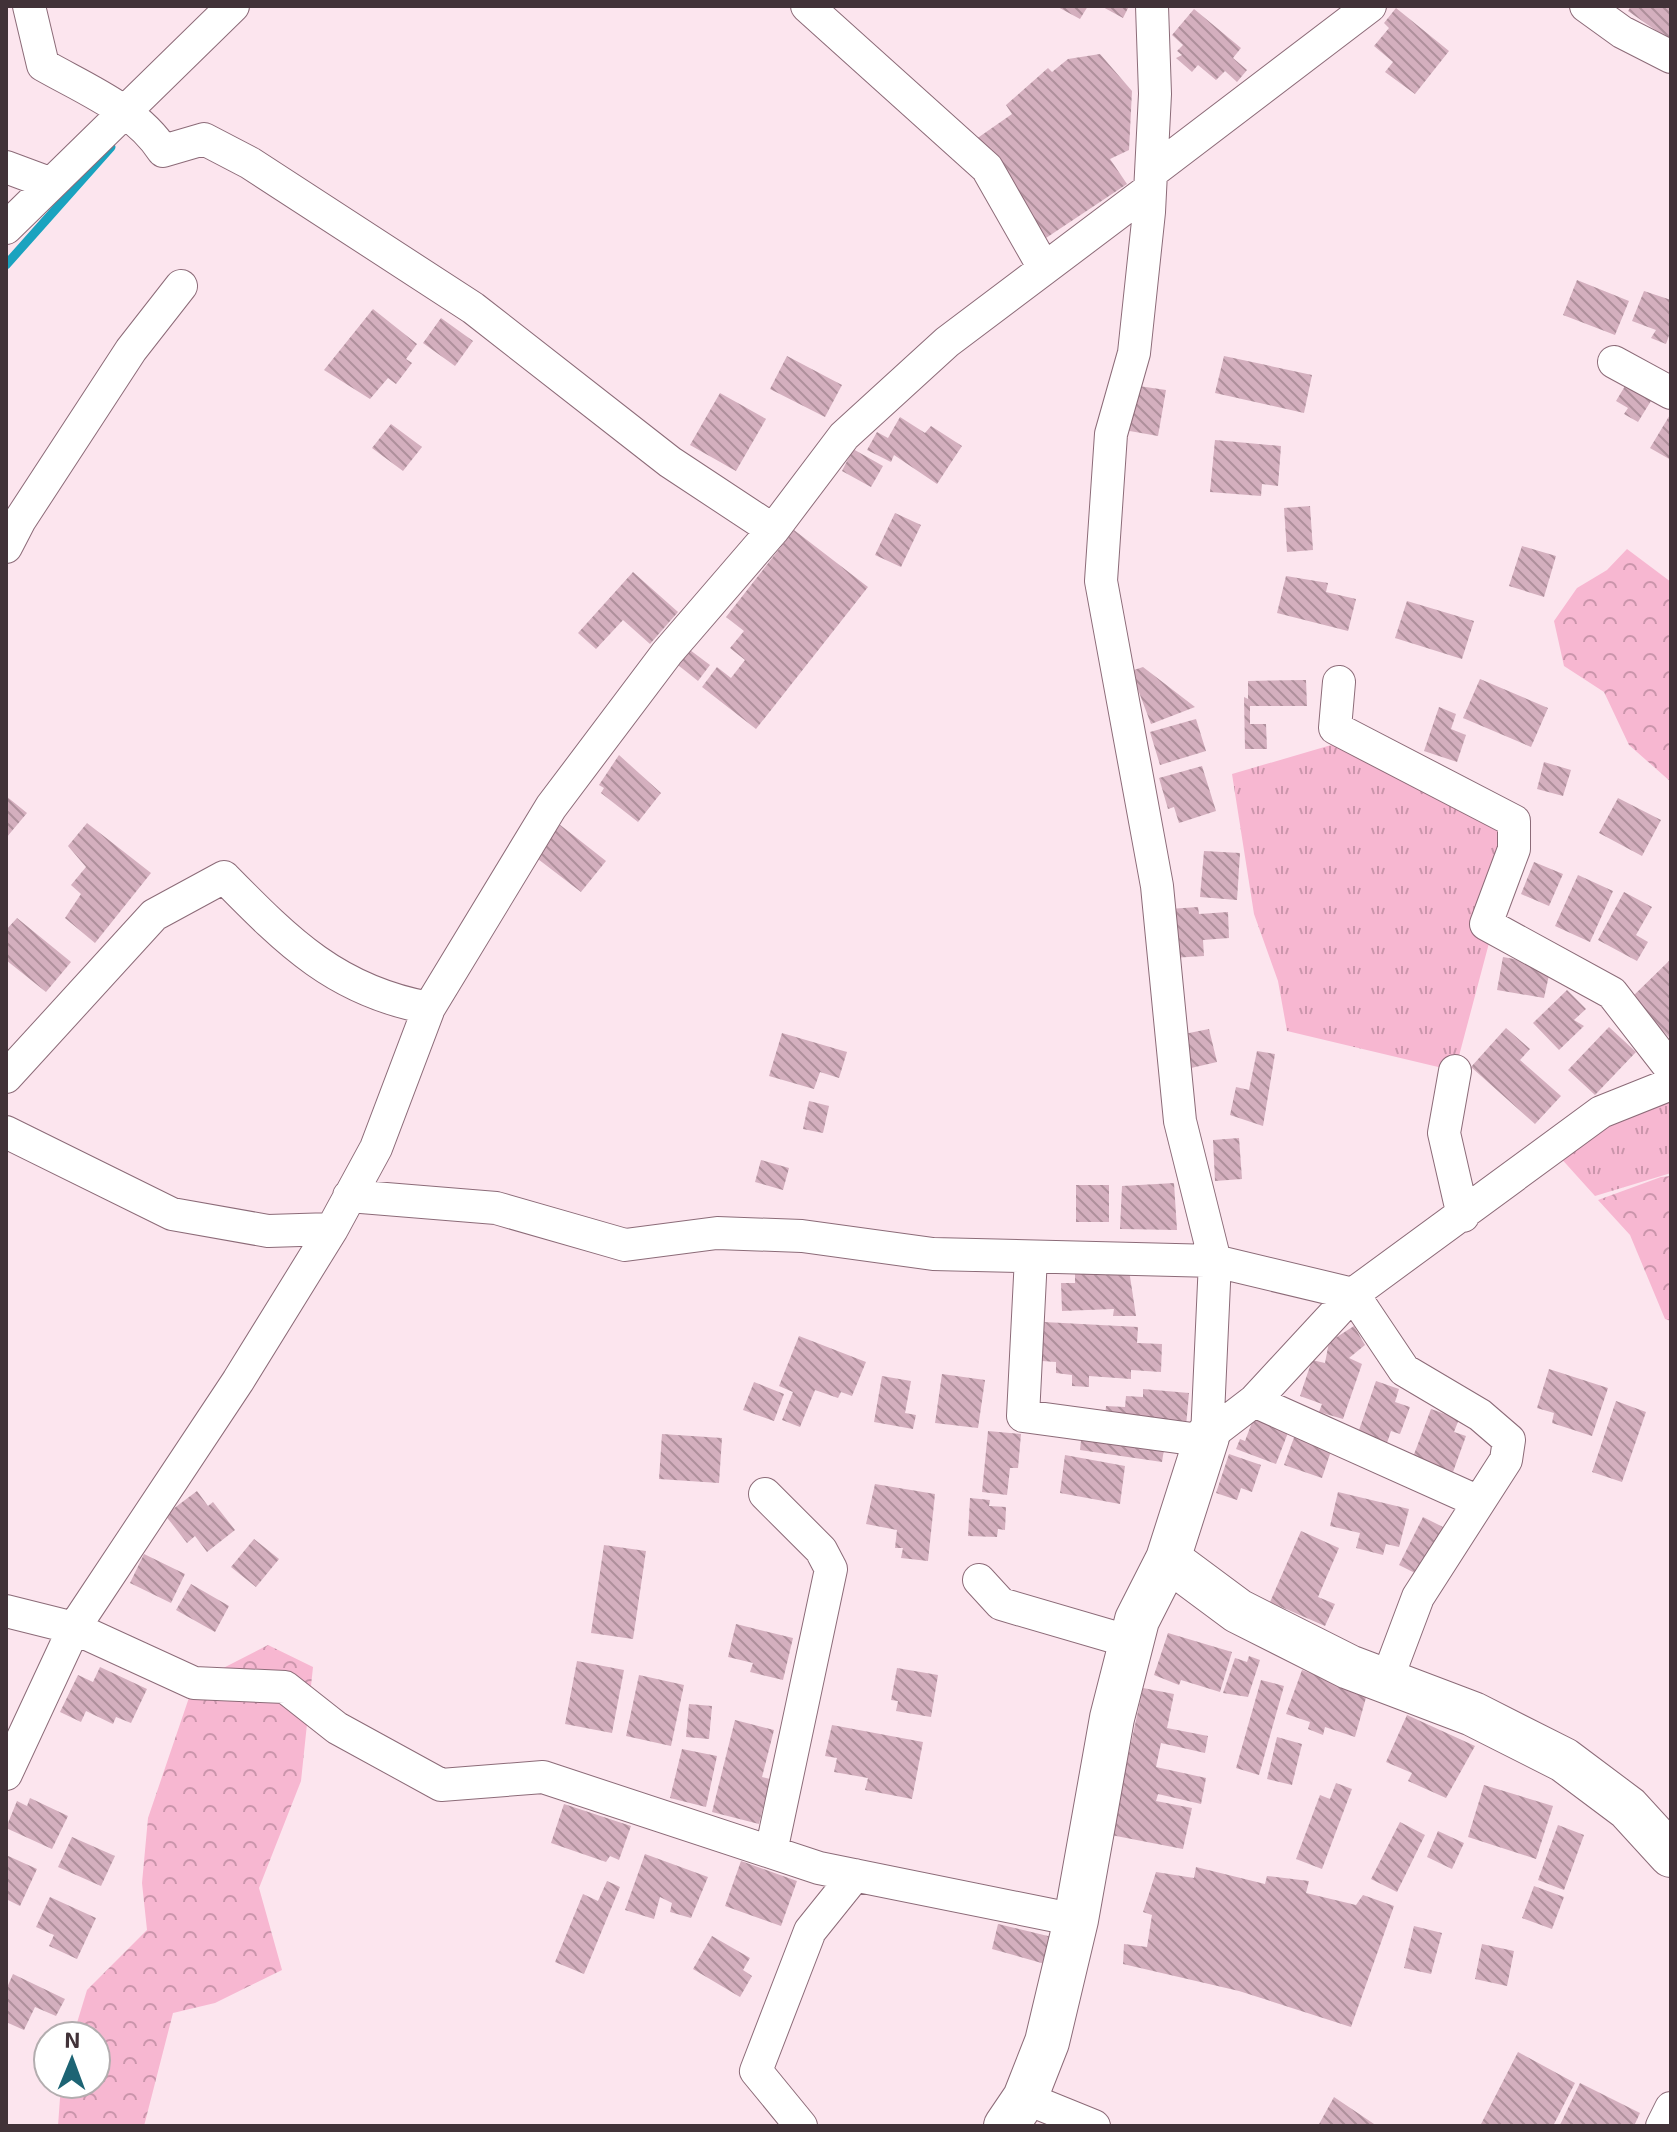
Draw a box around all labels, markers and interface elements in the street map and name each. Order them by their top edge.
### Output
north arrow [32,2020,112,2100]
text: N [64,2026,81,2052]

